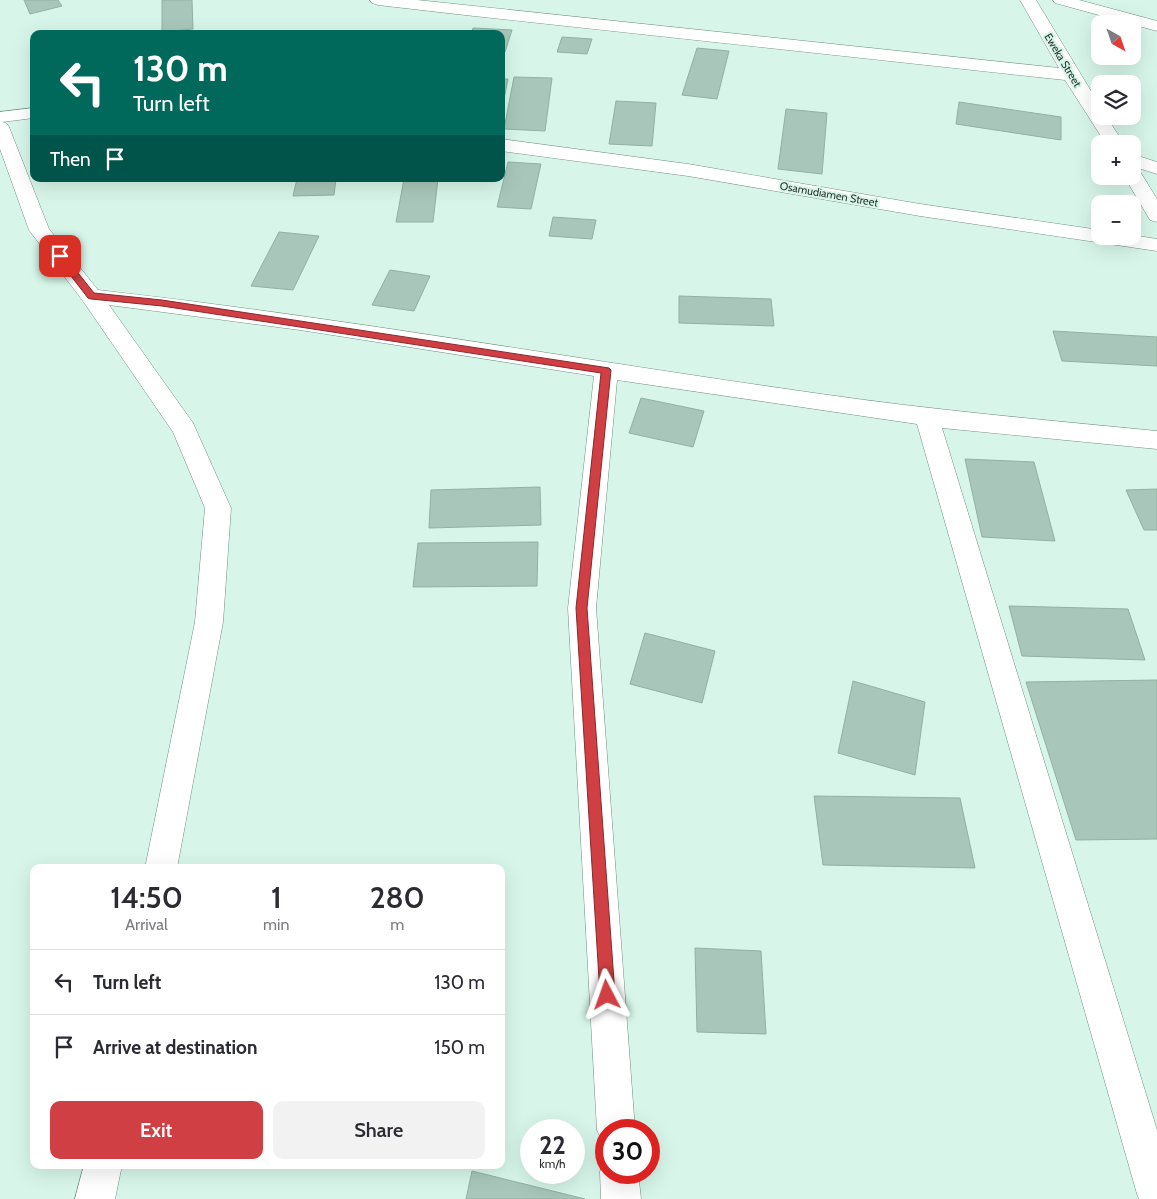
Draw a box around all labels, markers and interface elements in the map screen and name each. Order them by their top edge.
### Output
north arrow [1091,15,1141,65]
map controls [1091,15,1141,245]
street label: Eweka Street [1041,31,1085,90]
text: 130 m [133,47,228,90]
icon: left [50,50,115,115]
button: layers [1091,75,1141,125]
text: Turn left [133,90,210,117]
button: + [1091,135,1141,185]
icon: arrive [101,145,129,173]
text: Then [50,148,91,171]
street label: Osamudiamen Street [779,178,880,210]
button: − [1091,195,1141,245]
pin [39,235,81,277]
icon: arrive [46,242,74,270]
text: 14:50 [110,879,183,916]
text: 1 [271,879,282,916]
text: 280 [370,879,425,916]
text: Arrival [125,915,168,934]
text: min [263,915,289,934]
text: m [390,915,404,934]
icon: left [50,968,78,996]
position arrow [580,968,632,1020]
text: Turn left [93,971,161,994]
text: 130 m [434,971,485,994]
icon: arrive [50,1033,78,1061]
text: Arrive at destination [93,1036,257,1059]
text: 150 m [434,1036,485,1059]
button: Exit [50,1101,263,1159]
button: Share [273,1101,485,1159]
speed limit sign: 30 [595,1119,660,1184]
text: 22 [539,1130,566,1160]
text: km/h [539,1156,566,1171]

